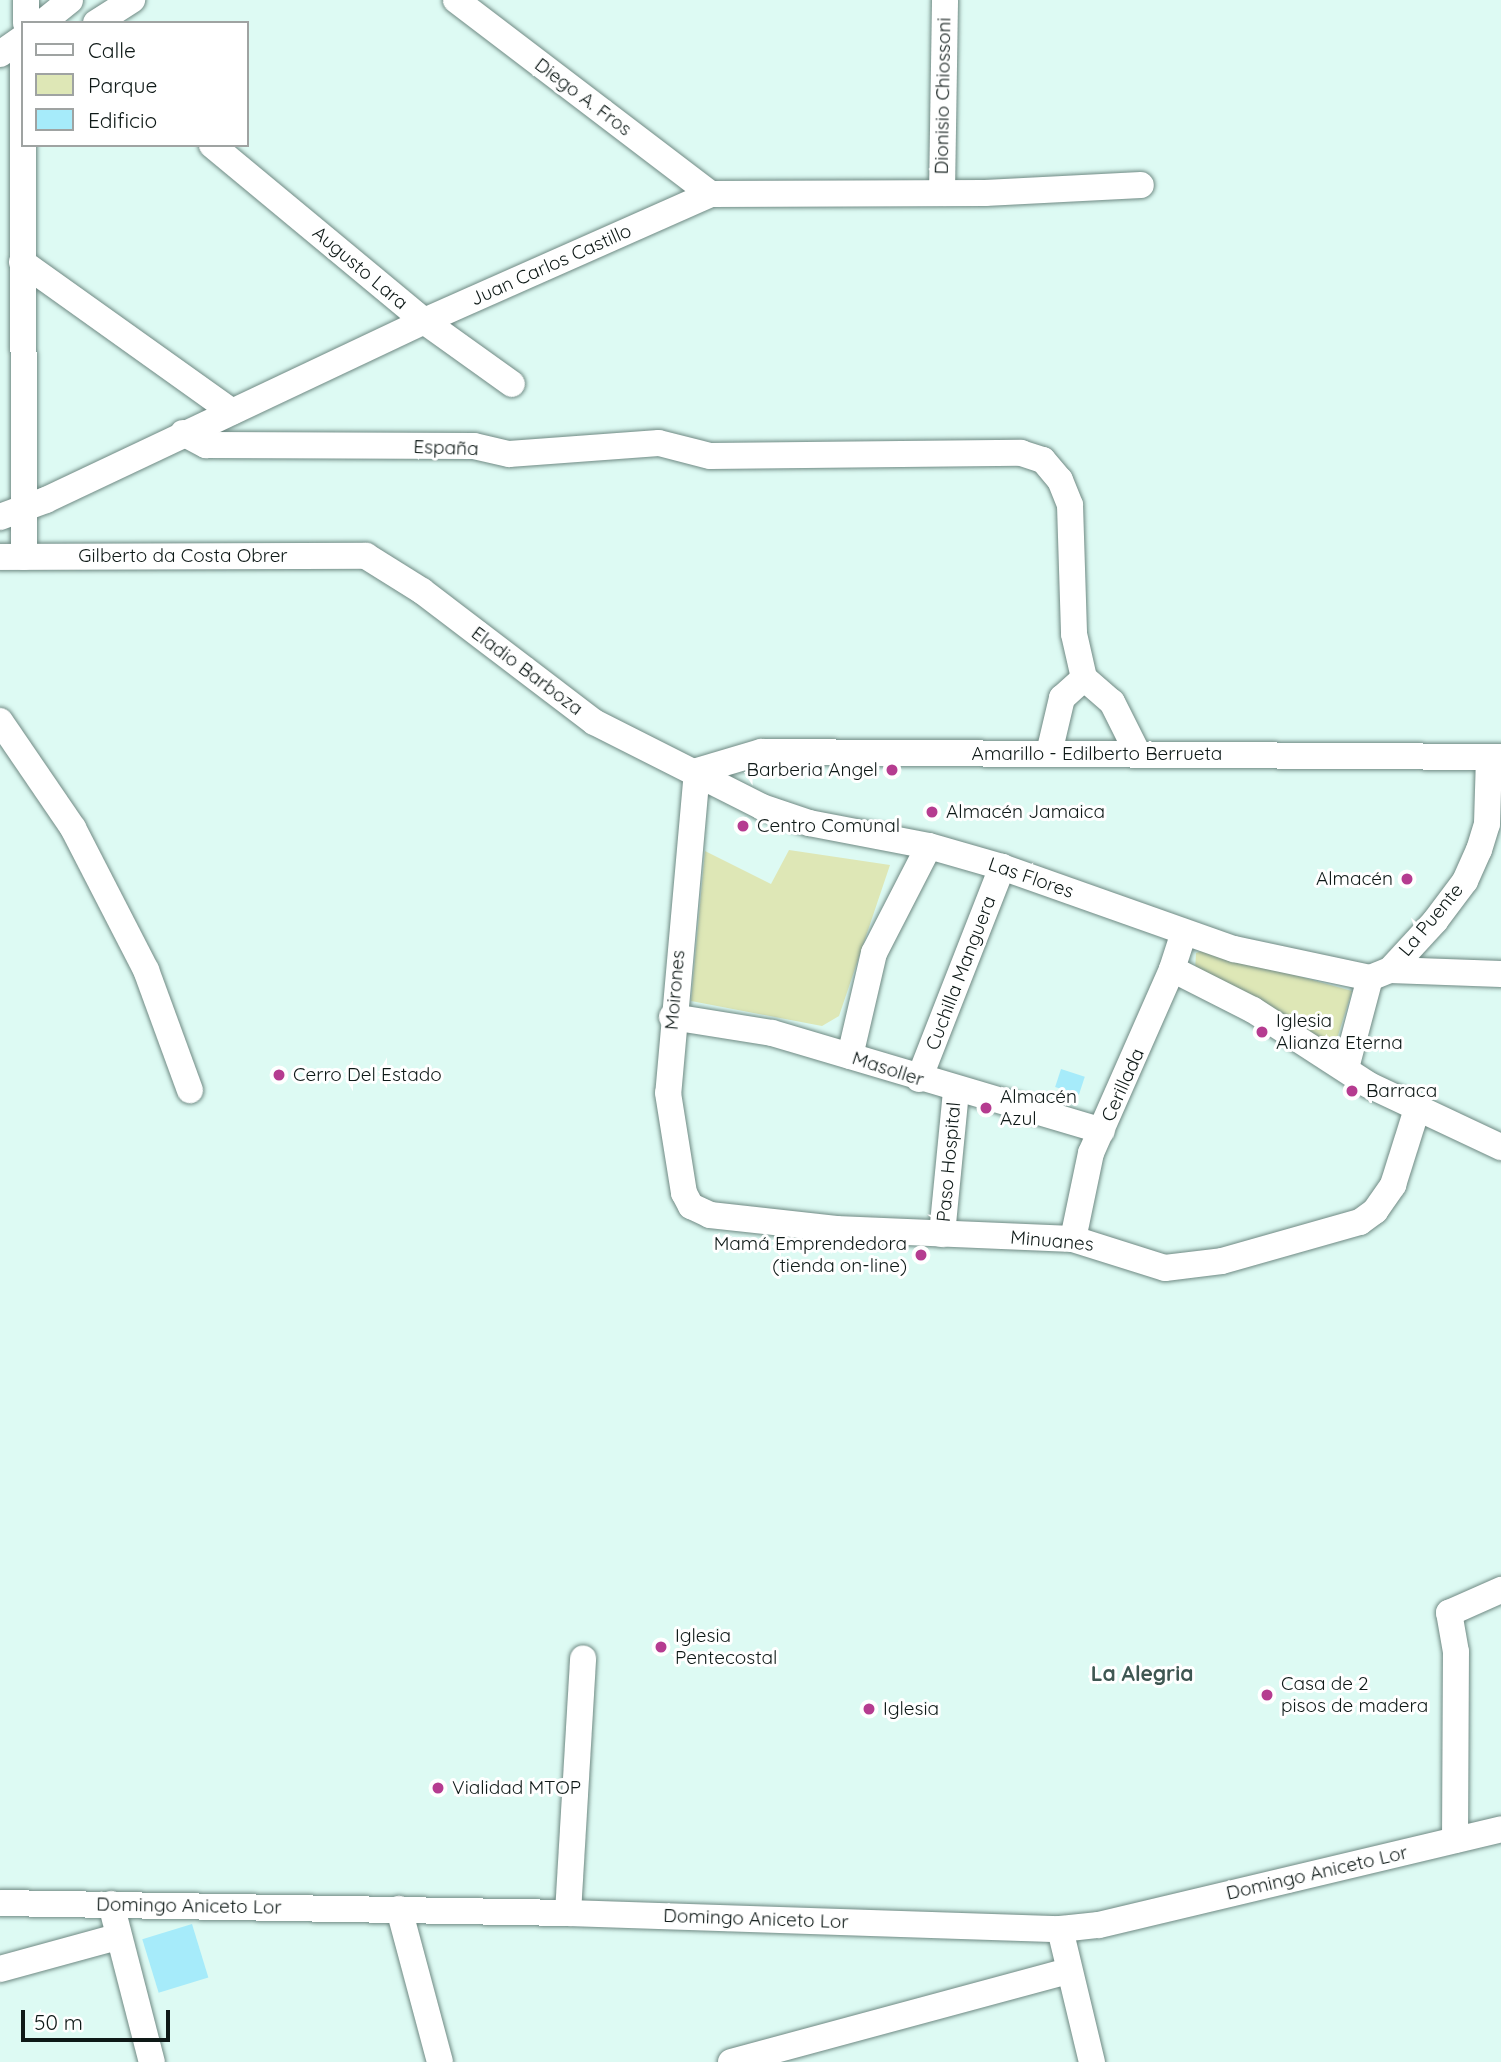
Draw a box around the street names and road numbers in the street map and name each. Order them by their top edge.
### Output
street label: Dionisio Chiossoni [930,17,956,175]
street label: Diego A. Fros [530,53,636,141]
street label: Juan Carlos Castillo [467,219,635,311]
street label: Augusto Lara [308,222,412,314]
street label: España [413,435,479,461]
street label: Gilberto da Costa Obrer [78,545,288,567]
street label: Eladio Barboza [467,622,587,720]
street label: Amarillo - Edilberto Berrueta [972,743,1222,765]
street label: Las Flores [985,853,1077,903]
street label: La Puente [1394,879,1468,961]
street label: Cuchilla Manguera [921,893,1001,1053]
street label: Moirones [660,949,690,1031]
street label: Cerillada [1097,1045,1149,1125]
street label: Masoller [849,1047,927,1091]
street label: Paso Hospital [932,1101,966,1223]
street label: Minuanes [1009,1226,1095,1256]
street label: Domingo Aniceto Lor [1224,1841,1410,1905]
street label: Domingo Aniceto Lor [96,1893,282,1919]
street label: Domingo Aniceto Lor [663,1904,849,1934]

